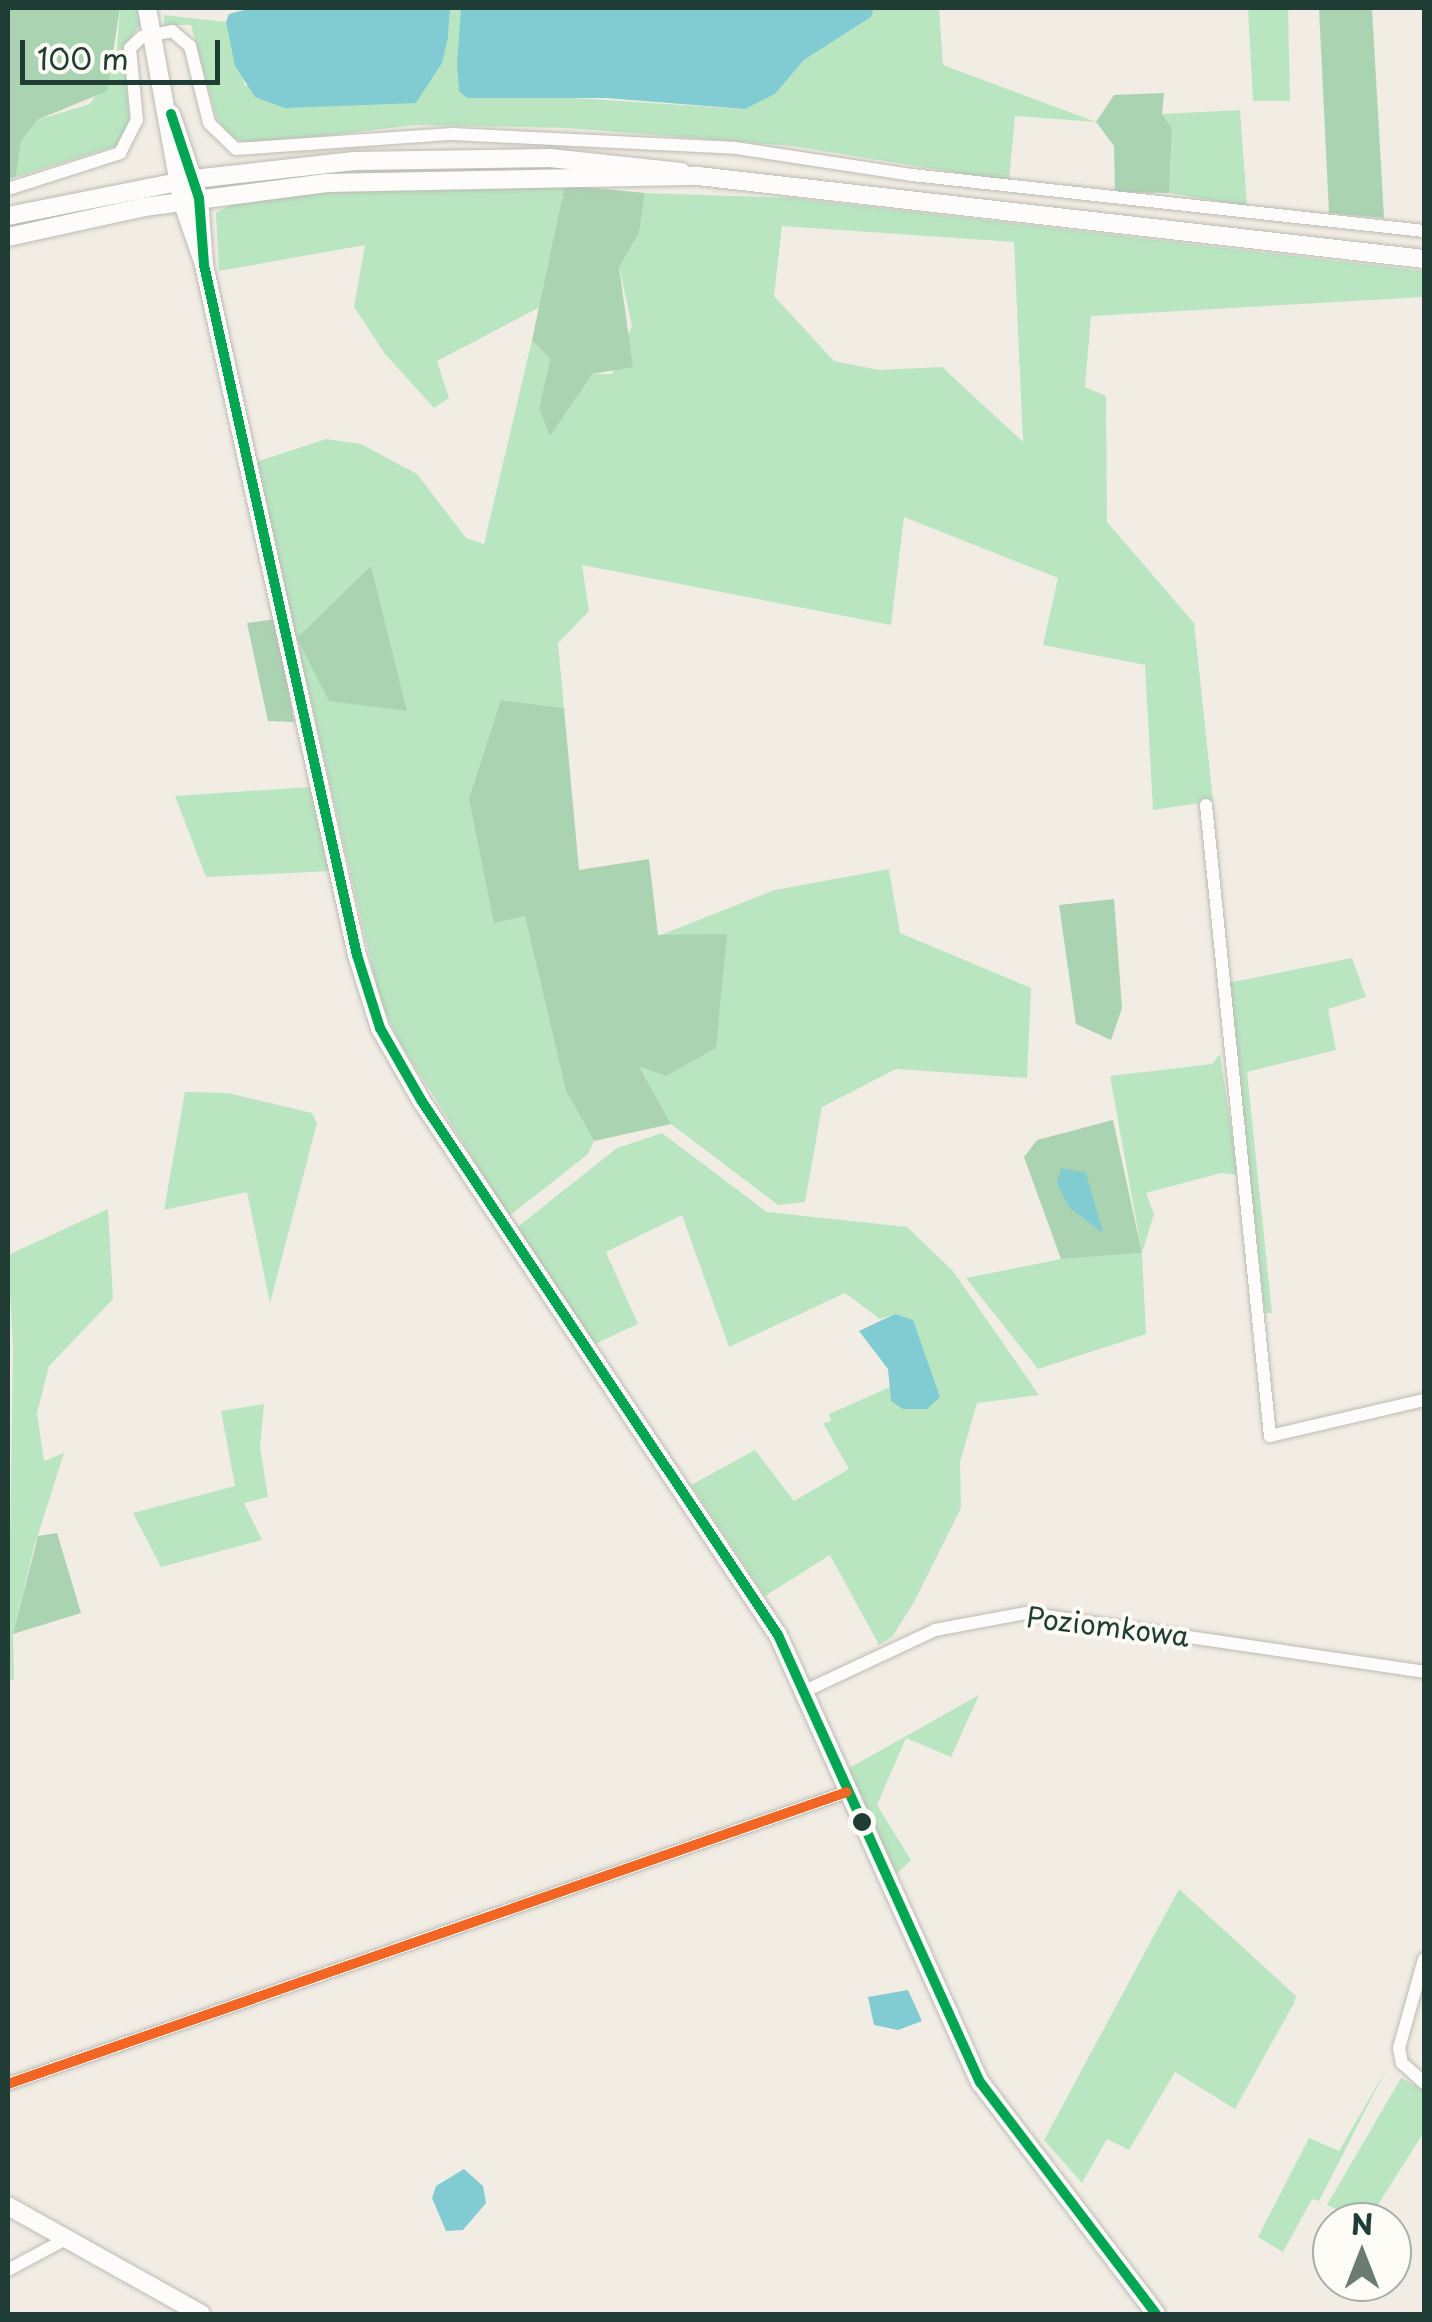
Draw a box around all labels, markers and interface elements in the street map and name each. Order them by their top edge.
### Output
scale bar [25,20,225,82]
text: 100 m [37,35,129,80]
street label: Poziomkowa [1025,1599,1191,1653]
unlabelled marker [852,1812,872,1832]
north arrow [1312,2202,1412,2302]
text: N [1351,2202,1373,2245]

